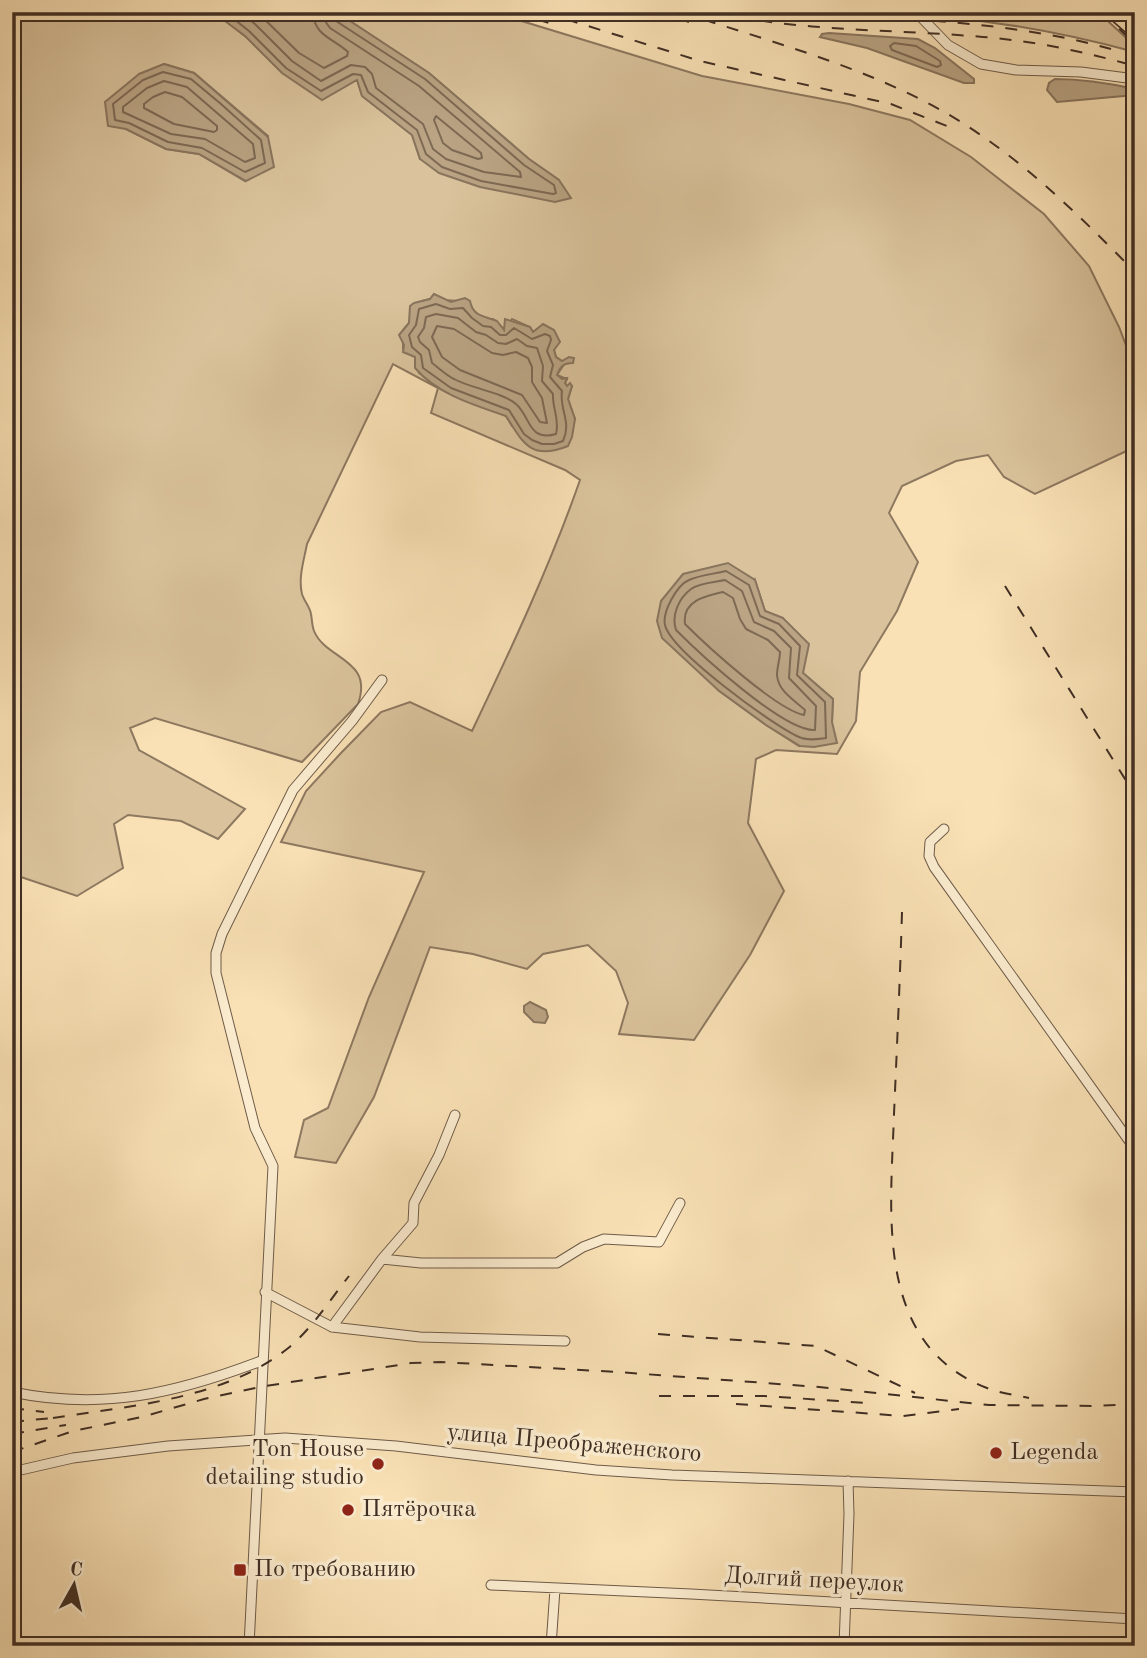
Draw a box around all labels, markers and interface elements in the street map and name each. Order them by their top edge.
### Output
street label: улица Преображенского [446,1421,702,1467]
place label: Ton House detailing studio [206,1438,364,1490]
place label: Legenda [1010,1441,1099,1465]
marker: Legenda [988,1445,1004,1461]
marker: Ton House detailing studio [370,1456,386,1472]
place label: Пятёрочка [362,1498,476,1522]
marker: Пятёрочка [340,1502,356,1518]
north arrow [38,1550,108,1620]
place label: По требованию [254,1558,416,1582]
text: С [68,1560,84,1581]
marker: По требованию [232,1562,248,1578]
street label: Долгий переулок [724,1564,904,1598]

